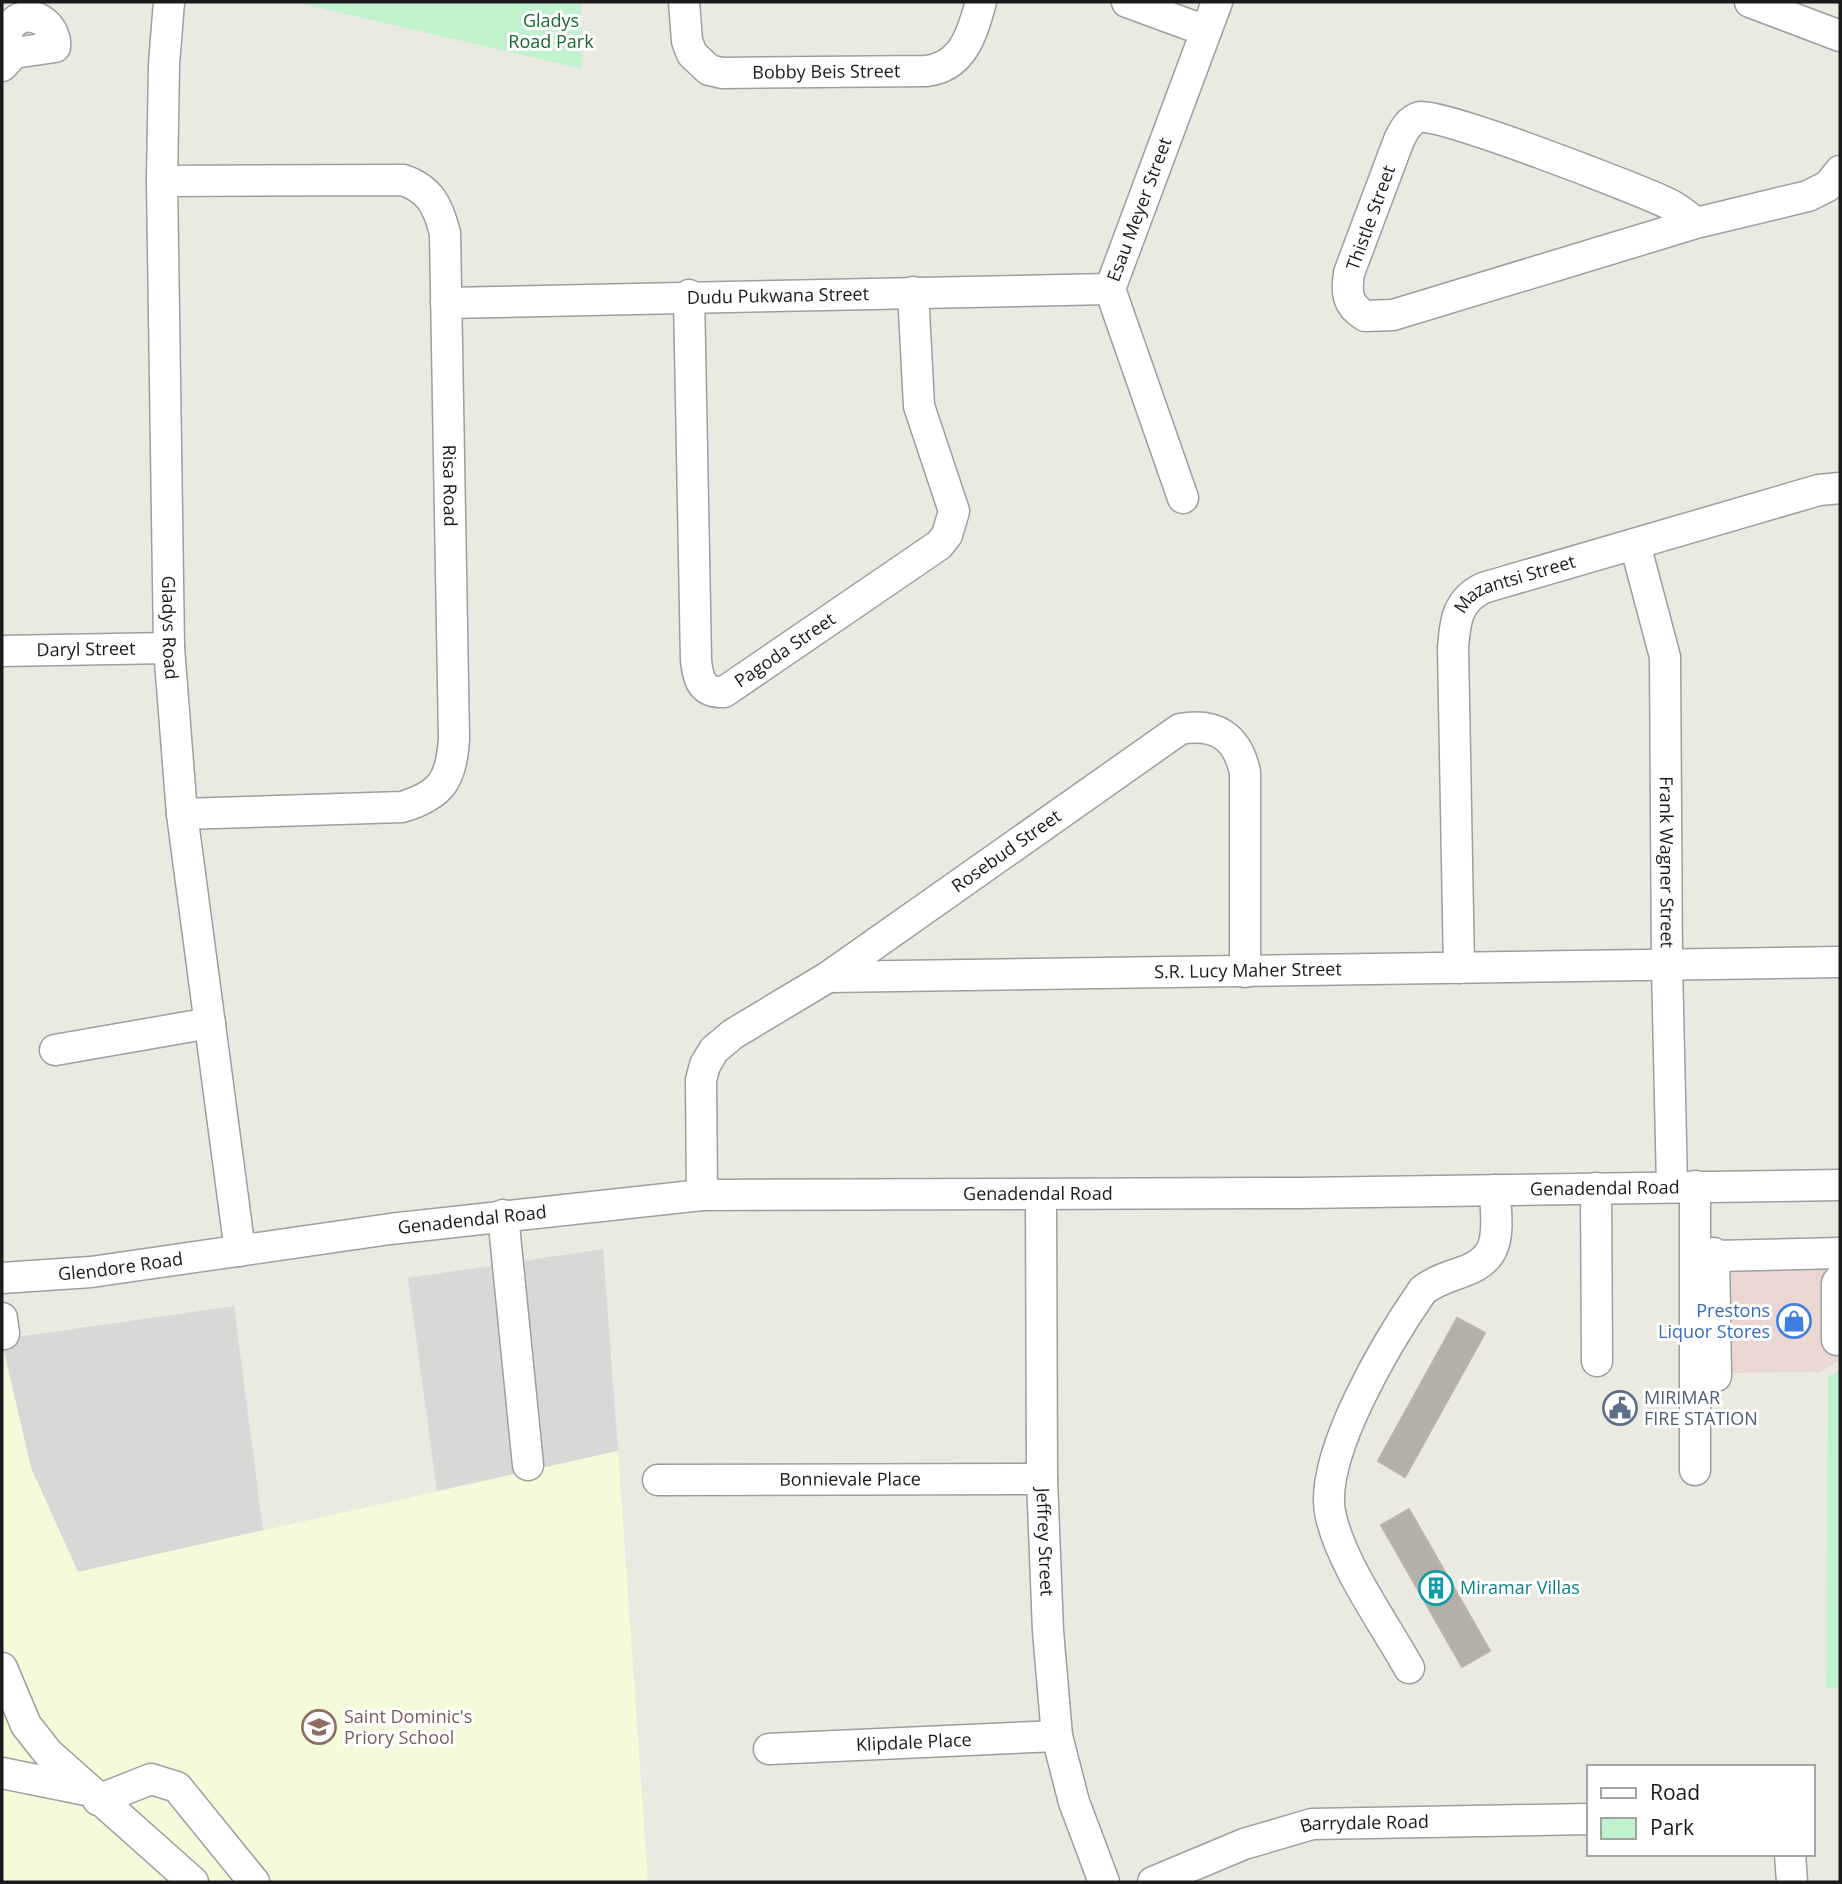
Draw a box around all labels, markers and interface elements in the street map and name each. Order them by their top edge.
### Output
park label: Gladys Road Park [508,8,594,53]
street label: Bobby Beis Street [752,58,900,84]
street label: Esau Meyer Street [1101,134,1176,285]
street label: Thistle Street [1340,162,1400,273]
street label: Dudu Pukwana Street [687,281,869,309]
street label: Risa Road [438,444,463,527]
street label: Mazantsi Street [1448,549,1578,618]
street label: Gladys Road [157,576,184,680]
street label: Pagoda Street [729,606,840,692]
street label: Daryl Street [36,636,136,661]
street label: Frank Wagner Street [1655,776,1680,948]
street label: Rosebud Street [946,804,1065,897]
street label: S.R. Lucy Maher Street [1154,956,1342,983]
street label: Genadendal Road [1530,1174,1680,1201]
street label: Genadendal Road [963,1181,1113,1205]
street label: Genadendal Road [396,1199,548,1239]
street label: Glendore Road [57,1246,184,1285]
place label: Prestons Liquor Stores [1658,1298,1770,1343]
shop icon: Prestons Liquor Stores [1775,1302,1813,1340]
place label: MIRIMAR FIRE STATION [1644,1385,1758,1430]
public building icon: MIRIMAR FIRE STATION [1601,1389,1639,1427]
street label: Bonnievale Place [779,1466,921,1491]
street label: Jeffrey Street [1031,1485,1060,1597]
building icon: Miramar Villas [1417,1569,1455,1607]
place label: Miramar Villas [1460,1575,1580,1599]
place label: Saint Dominic's Priory School [344,1704,472,1749]
school or university icon: Saint Dominic's Priory School [300,1708,338,1746]
street label: Klipdale Place [856,1727,972,1756]
legend [1587,1765,1814,1856]
text: Road [1650,1778,1700,1806]
street label: Barrydale Road [1297,1809,1429,1838]
text: Park [1650,1813,1694,1841]

